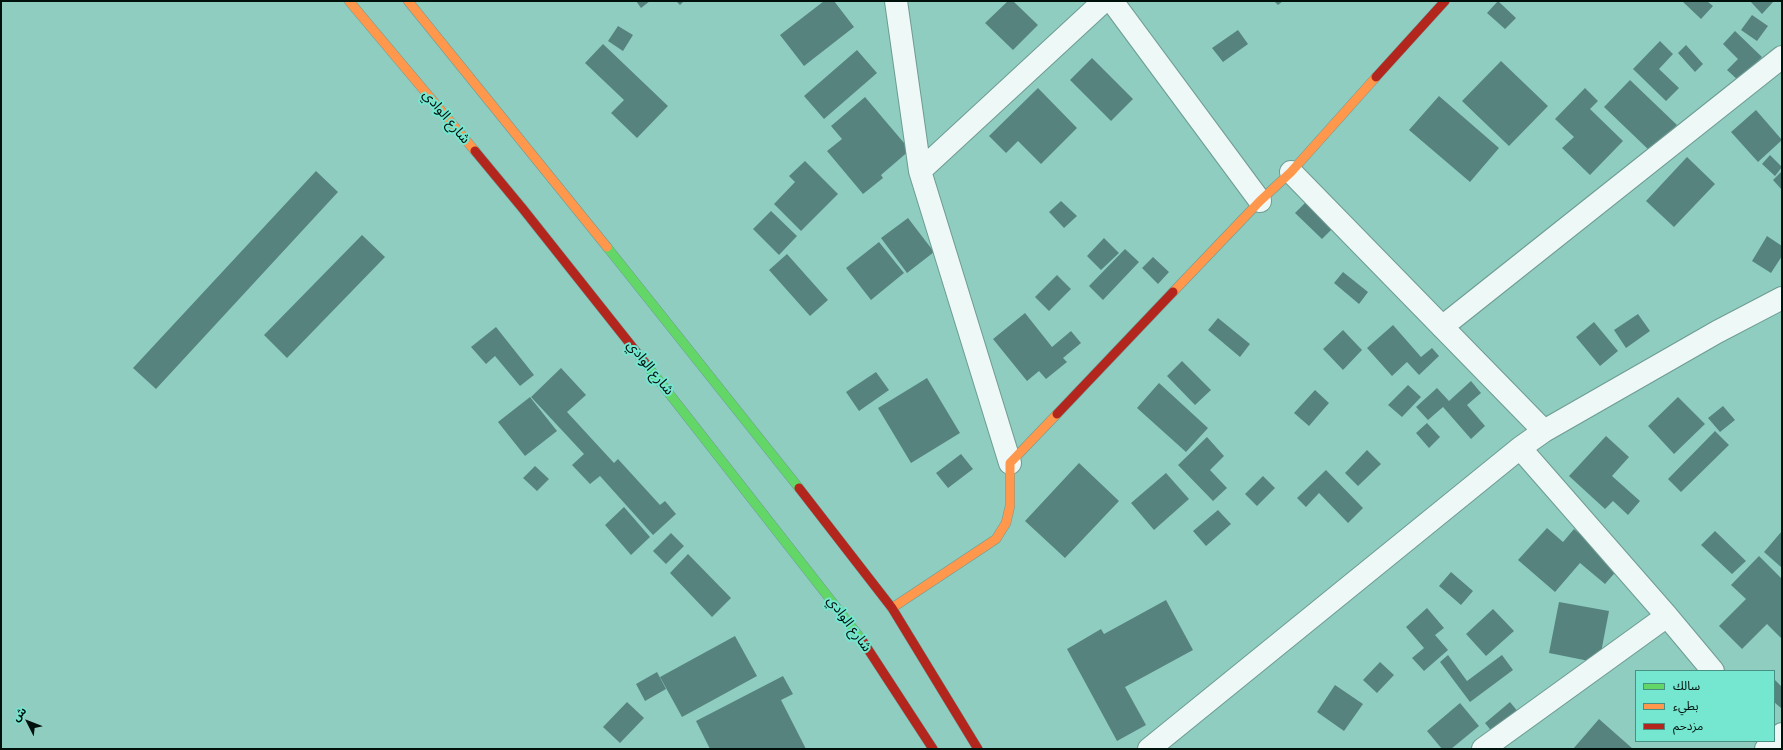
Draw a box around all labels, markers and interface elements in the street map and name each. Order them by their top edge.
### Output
street label: شارع الوادي [419,87,473,147]
street label: شارع الوادي [623,337,677,399]
street label: شارع الوادي [823,593,875,655]
legend [1635,670,1775,742]
text: سالك [1673,678,1700,694]
text: بطيء [1673,698,1699,714]
north arrow [8,702,48,742]
text: ش [9,704,29,724]
text: مزدحم [1673,718,1703,734]

